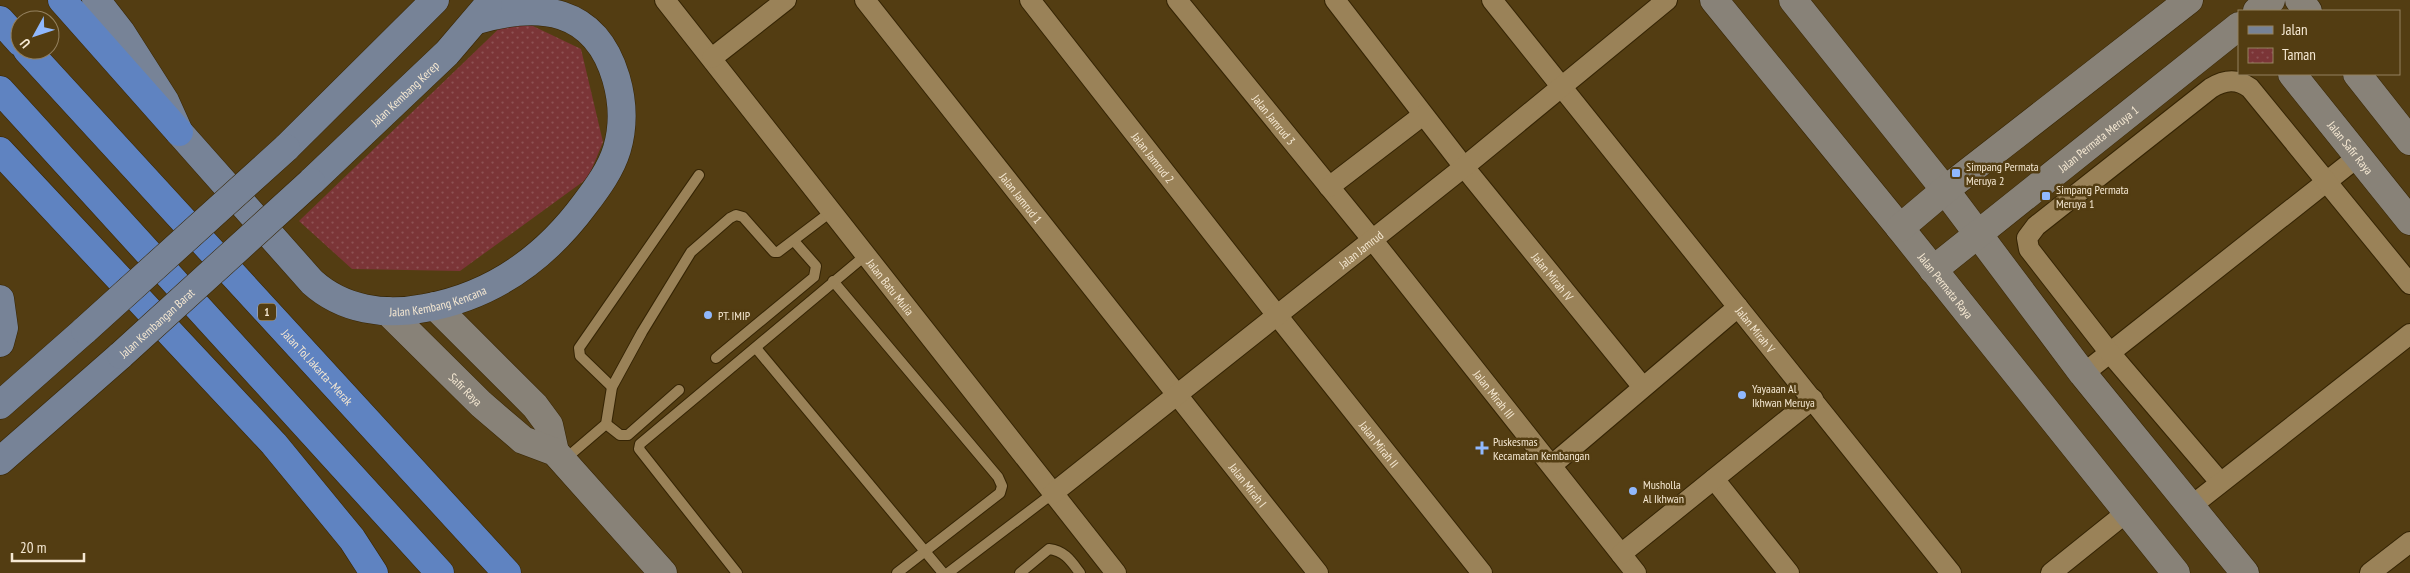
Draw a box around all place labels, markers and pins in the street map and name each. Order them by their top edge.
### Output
place label: Simpang Permata Meruya 2 [1966,159,2039,188]
marker: Simpang Permata Meruya 2 [1950,167,1962,179]
place label: Simpang Permata Meruya 1 [2056,182,2129,211]
marker: Simpang Permata Meruya 1 [2040,190,2052,202]
place label: PT. IMIP [718,308,751,323]
marker: PT. IMIP [702,309,714,321]
place label: Yayaaan Al Ikhwan Meruya [1752,381,1815,410]
marker: Yayaaan Al Ikhwan Meruya [1736,389,1748,401]
place label: Puskesmas Kecamatan Kembangan [1493,434,1590,463]
marker: Puskesmas Kecamatan Kembangan [1475,441,1489,455]
place label: Musholla Al Ikhwan [1643,477,1684,506]
marker: Musholla Al Ikhwan [1627,485,1639,497]

